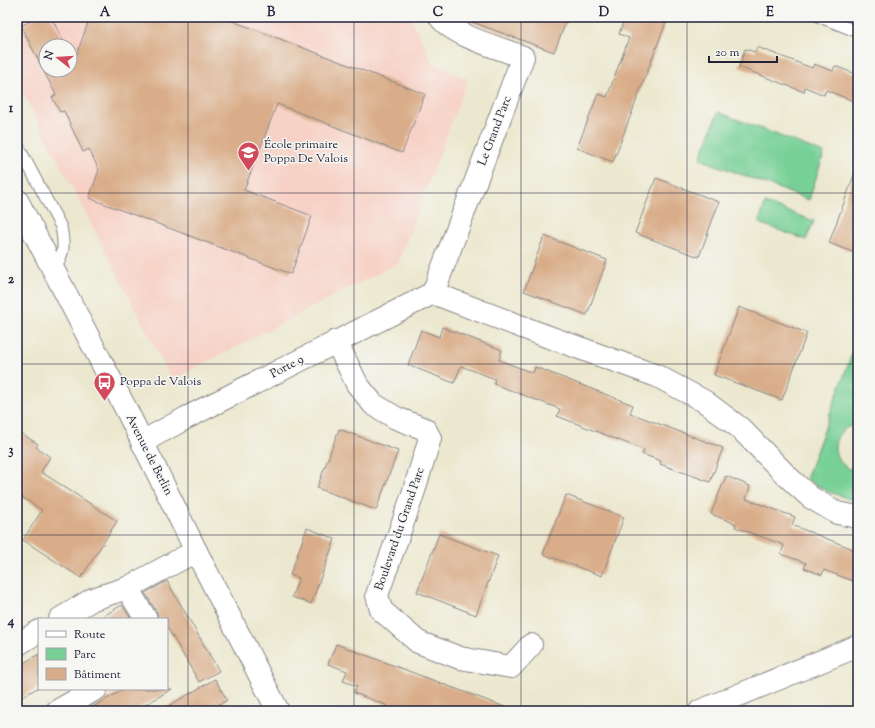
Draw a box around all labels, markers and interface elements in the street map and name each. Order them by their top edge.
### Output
text: A [100,4,111,22]
text: B [267,4,276,22]
text: C [433,4,443,22]
text: D [599,4,609,22]
text: E [766,4,774,22]
north arrow [38,38,78,78]
scale bar [709,38,777,64]
text: 20 m [715,44,740,62]
text: N [40,49,58,63]
street label: Le Grand Parc [473,93,517,169]
text: 1 [9,100,14,118]
place label: École primaire Poppa De Valois [264,136,348,168]
school or university icon: École primaire Poppa De Valois [235,139,261,172]
text: 2 [8,271,15,289]
street label: Porte 9 [267,351,307,383]
bus stop icon: Poppa de Valois [91,369,117,402]
place label: Poppa de Valois [120,373,202,391]
street label: Avenue de Berlin [121,411,177,499]
text: 3 [8,442,14,460]
street label: Boulevard du Grand Parc [370,464,430,593]
text: 4 [7,613,15,631]
legend [38,618,168,690]
text: Route [74,626,106,644]
text: Parc [74,646,96,664]
text: Bâtiment [74,666,121,684]

